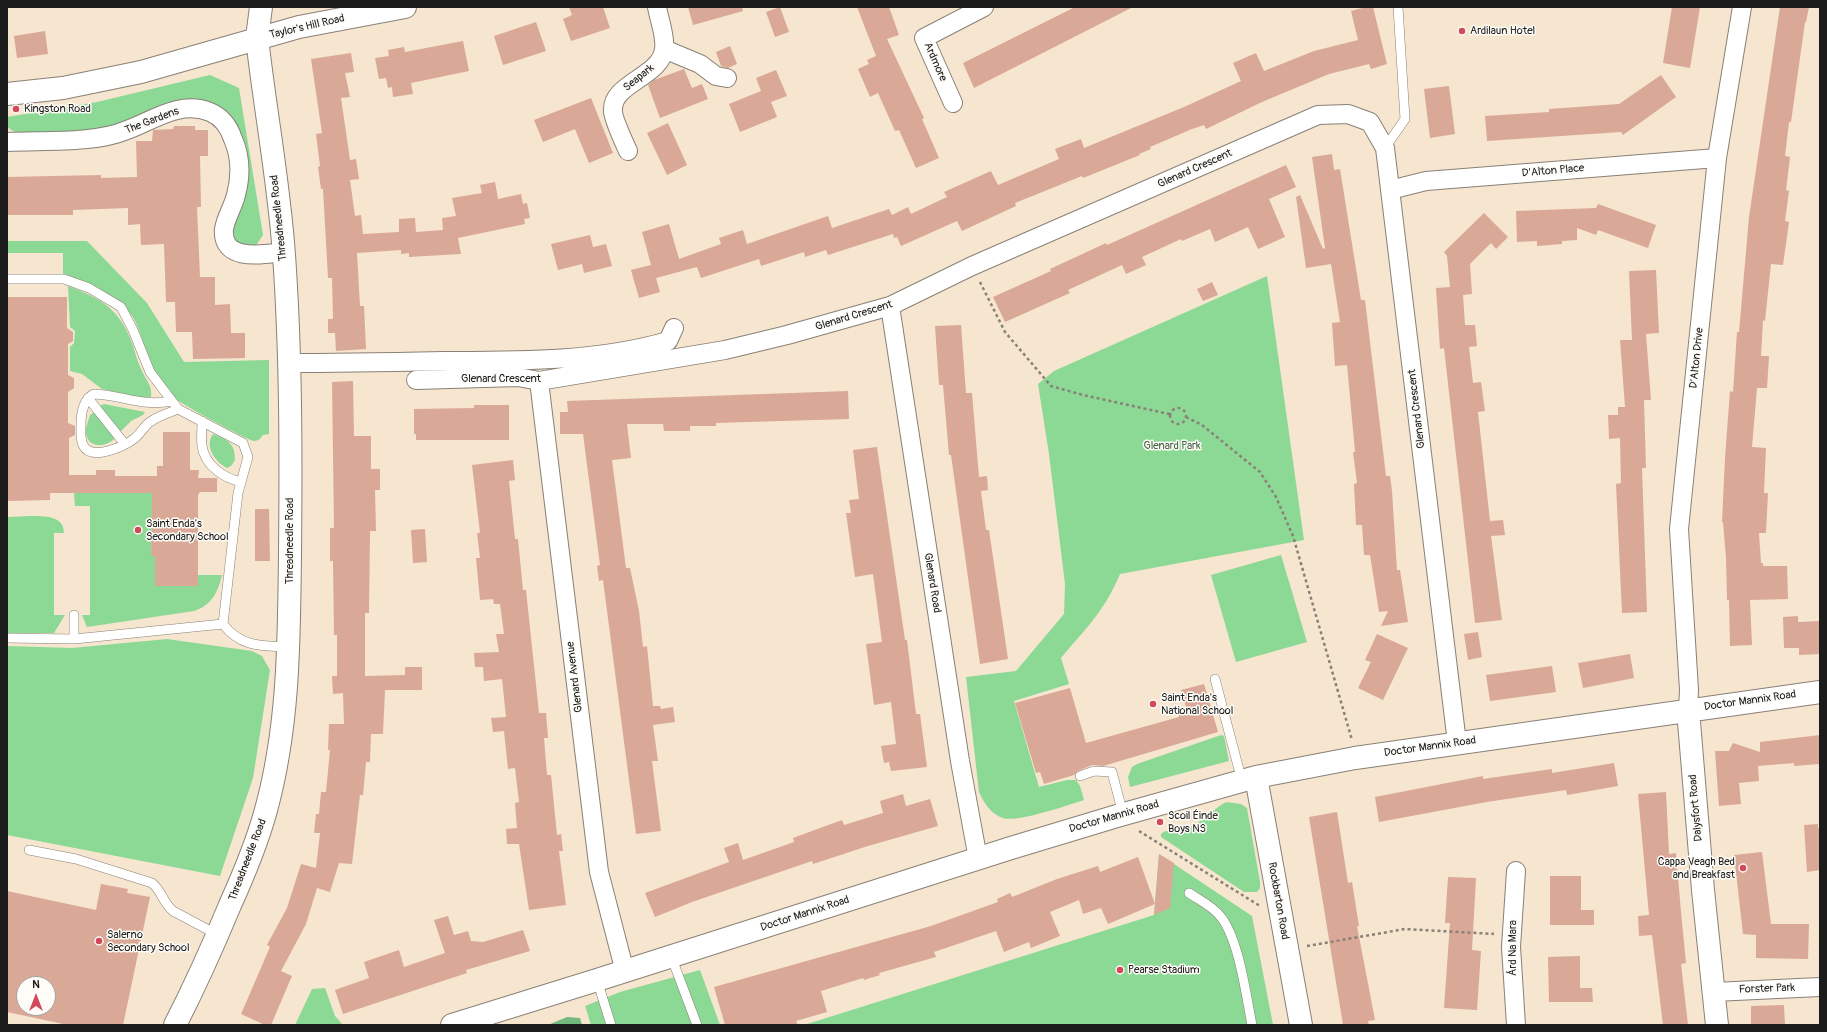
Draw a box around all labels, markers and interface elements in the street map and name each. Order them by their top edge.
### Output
street label: Taylor's Hill Road [268,12,346,42]
place label: Ardilaun Hotel [1470,24,1535,38]
marker: Ardilaun Hotel [1457,26,1467,36]
street label: Ardmore [921,41,949,83]
street label: Seapark [621,62,657,94]
place label: Kingston Road [24,102,91,116]
marker: Kingston Road [11,104,21,114]
street label: The Gardens [123,105,181,137]
street label: Glenard Crescent [1156,147,1234,191]
street label: D'Alton Place [1521,162,1585,180]
street label: Threadneedle Road [268,174,290,262]
street label: Glenard Crescent [814,298,894,334]
street label: D'Alton Drive [1687,327,1707,389]
street label: Glenard Crescent [1406,368,1428,450]
street label: Glenard Crescent [461,372,541,386]
park label: Glenard Park [1143,439,1201,453]
street label: Threadneedle Road [283,498,297,584]
place label: Saint Enda's Secondary School [146,517,229,543]
marker: Saint Enda's Secondary School [133,525,143,535]
street label: Glenard Road [921,552,943,614]
street label: Glenard Avenue [564,641,586,713]
street label: Doctor Mannix Road [1703,688,1797,714]
place label: Saint Enda's National School [1161,691,1233,717]
marker: Saint Enda's National School [1148,699,1158,709]
street label: Doctor Mannix Road [1383,734,1477,760]
street label: Dalysfort Road [1686,774,1706,842]
street label: Doctor Mannix Road [1068,798,1160,836]
place label: Scoil Éinde Boys NS [1168,809,1218,835]
street label: Threadneedle Road [226,817,270,903]
marker: Scoil Éinde Boys NS [1155,817,1165,827]
place label: Cappa Veagh Bed and Breakfast [1658,855,1735,881]
street label: Rockbarton Road [1265,861,1291,941]
marker: Cappa Veagh Bed and Breakfast [1738,863,1748,873]
street label: Doctor Mannix Road [759,893,851,935]
street label: Árd Na Mara [1506,920,1520,976]
place label: Salerno Secondary School [107,928,190,954]
marker: Salerno Secondary School [94,936,104,946]
place label: Pearse Stadium [1128,963,1200,977]
marker: Pearse Stadium [1115,965,1125,975]
north arrow [16,976,56,1016]
text: N [32,978,40,991]
street label: Forster Park [1739,981,1795,997]

